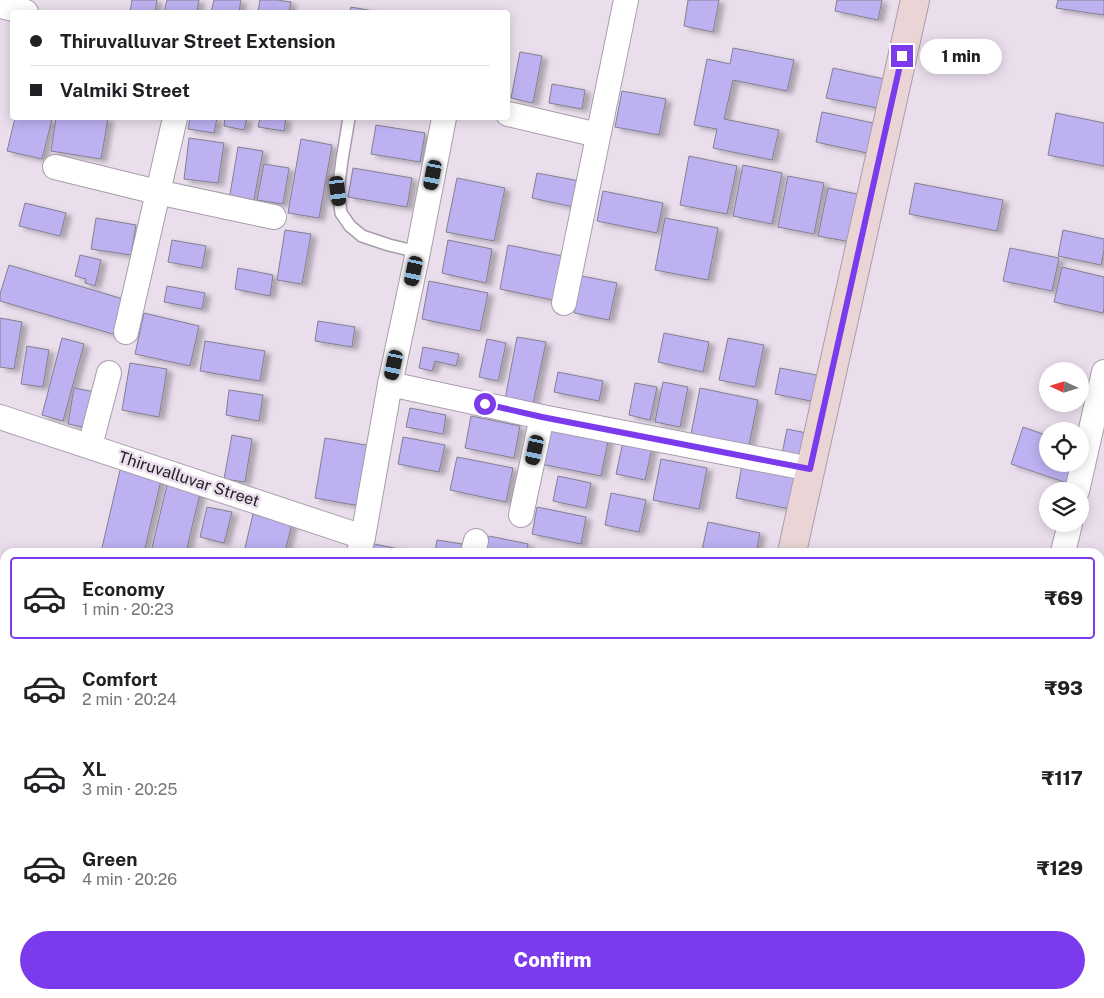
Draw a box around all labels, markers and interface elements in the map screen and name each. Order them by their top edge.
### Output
text: Thiruvalluvar Street Extension [60,30,336,52]
callout: 1 min [920,38,1002,74]
route end [891,45,913,67]
text: 1 min [941,47,981,66]
text: Valmiki Street [60,79,190,101]
car [422,159,443,191]
car [328,175,347,207]
car [403,255,424,287]
car [383,349,404,381]
north arrow [1039,362,1089,412]
map controls [1039,362,1089,532]
route start [474,393,496,415]
button: locate [1039,422,1089,472]
car [524,434,545,466]
street label: Thiruvalluvar Street [116,447,262,511]
button: layers [1039,482,1089,532]
icon: car [22,576,67,621]
text: Economy [82,578,165,600]
text: ₹69 [1045,587,1083,609]
text: 1 min · 20:23 [82,600,174,619]
icon: car [22,666,67,711]
text: Comfort [82,668,158,690]
text: ₹93 [1045,677,1083,699]
text: 2 min · 20:24 [82,690,177,709]
icon: car [22,756,67,801]
text: XL [82,758,107,780]
text: ₹117 [1042,767,1083,789]
text: 3 min · 20:25 [82,780,178,799]
icon: car [22,846,67,891]
text: Green [82,848,137,870]
text: ₹129 [1037,857,1083,879]
text: 4 min · 20:26 [82,870,177,889]
button: Confirm [20,931,1085,989]

